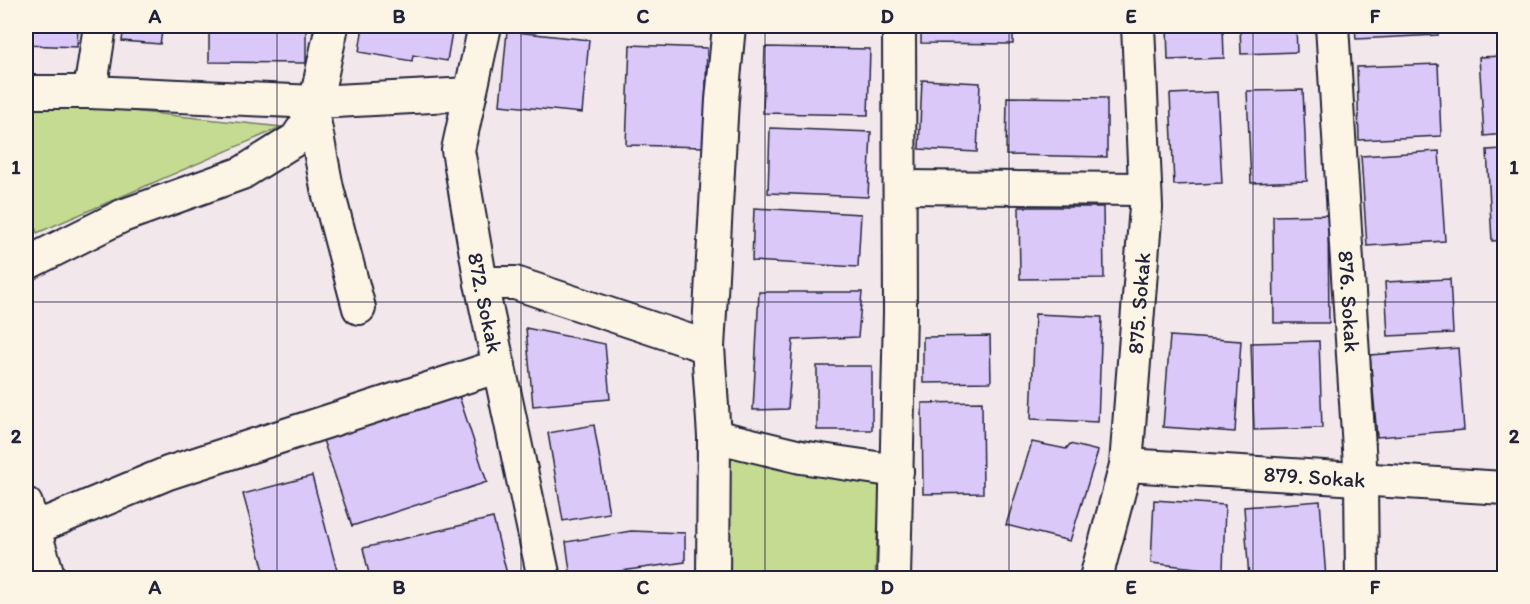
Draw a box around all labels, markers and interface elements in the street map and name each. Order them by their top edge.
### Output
text: A [148,4,162,28]
text: B [393,4,406,28]
text: C [637,4,650,28]
text: D [880,4,894,28]
text: E [1125,4,1137,28]
text: F [1370,4,1381,28]
text: 1 [11,155,21,179]
text: 1 [1509,155,1519,179]
street label: 872. Sokak [462,250,509,355]
street label: 876. Sokak [1332,250,1366,353]
street label: 875. Sokak [1122,252,1156,355]
text: 2 [11,424,22,448]
text: 2 [1509,424,1520,448]
street label: 879. Sokak [1263,460,1366,494]
text: A [148,575,162,599]
text: B [393,575,406,599]
text: C [637,575,650,599]
text: D [880,575,894,599]
text: E [1125,575,1137,599]
text: F [1370,575,1381,599]

